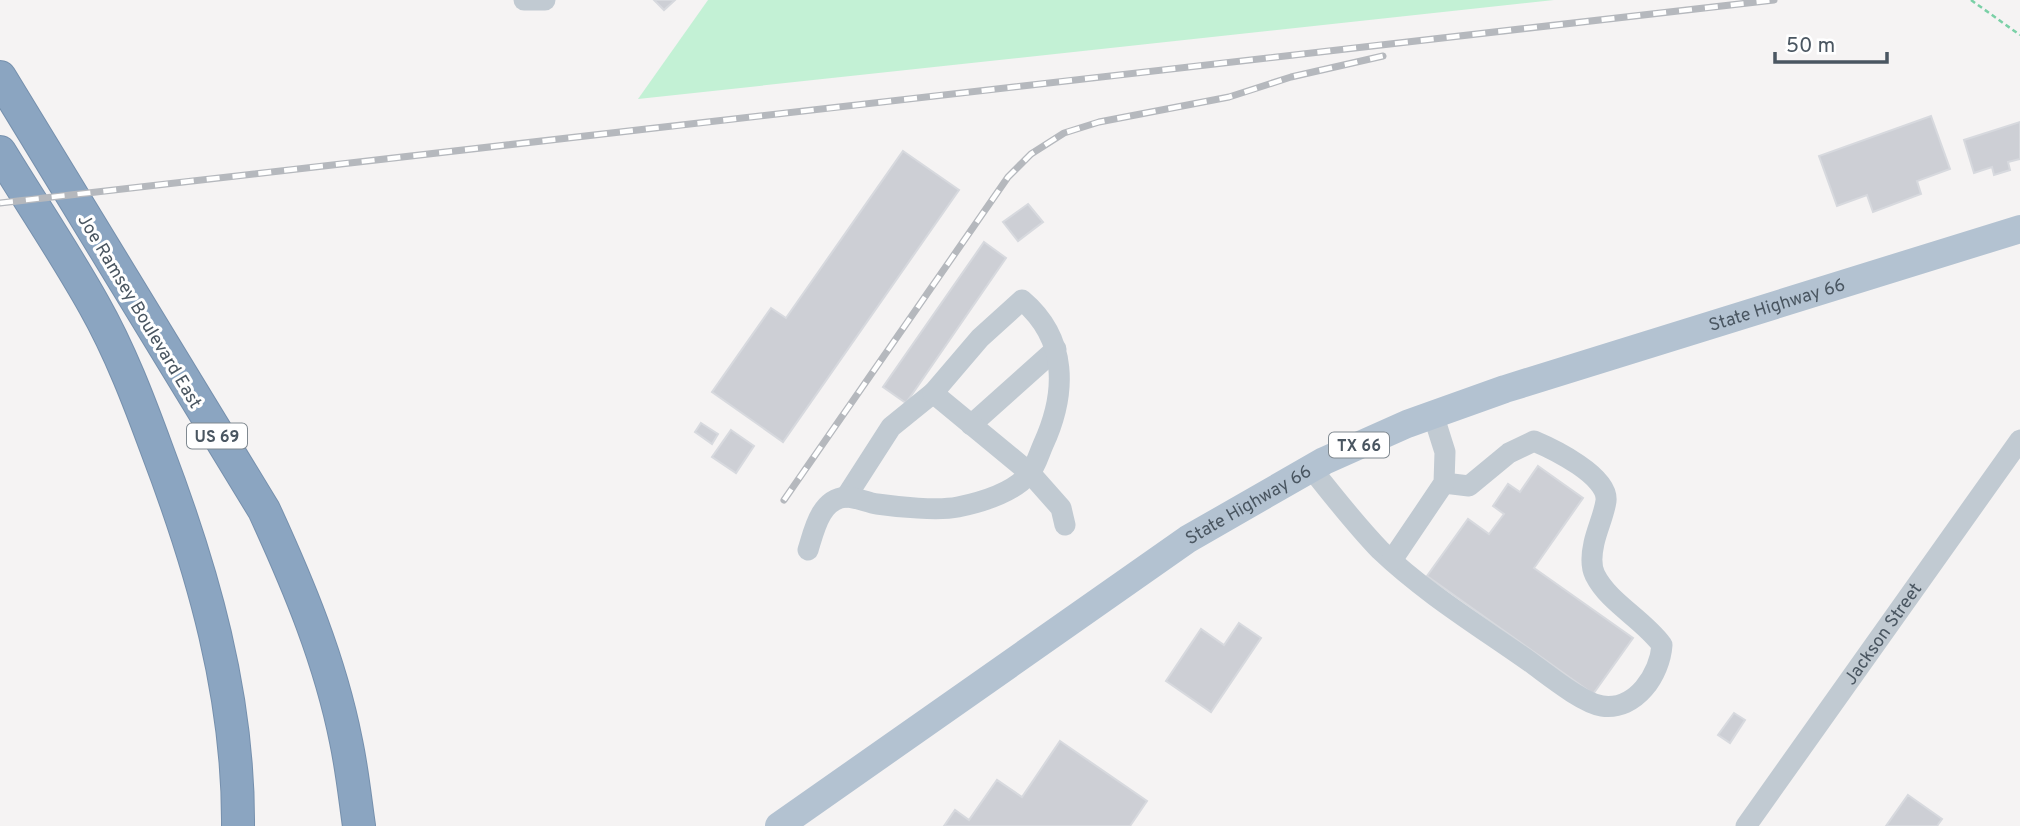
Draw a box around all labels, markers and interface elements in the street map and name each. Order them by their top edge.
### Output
scale bar [1775,21,1887,65]
text: 50 m [1786,33,1835,60]
street label: Joe Ramsey Boulevard East [71,210,206,413]
street label: State Highway 66 [1706,274,1848,338]
road number: US 69 [187,424,247,448]
road number: TX 66 [1329,432,1389,458]
street label: State Highway 66 [1182,461,1316,551]
street label: Jackson Street [1840,579,1928,690]

